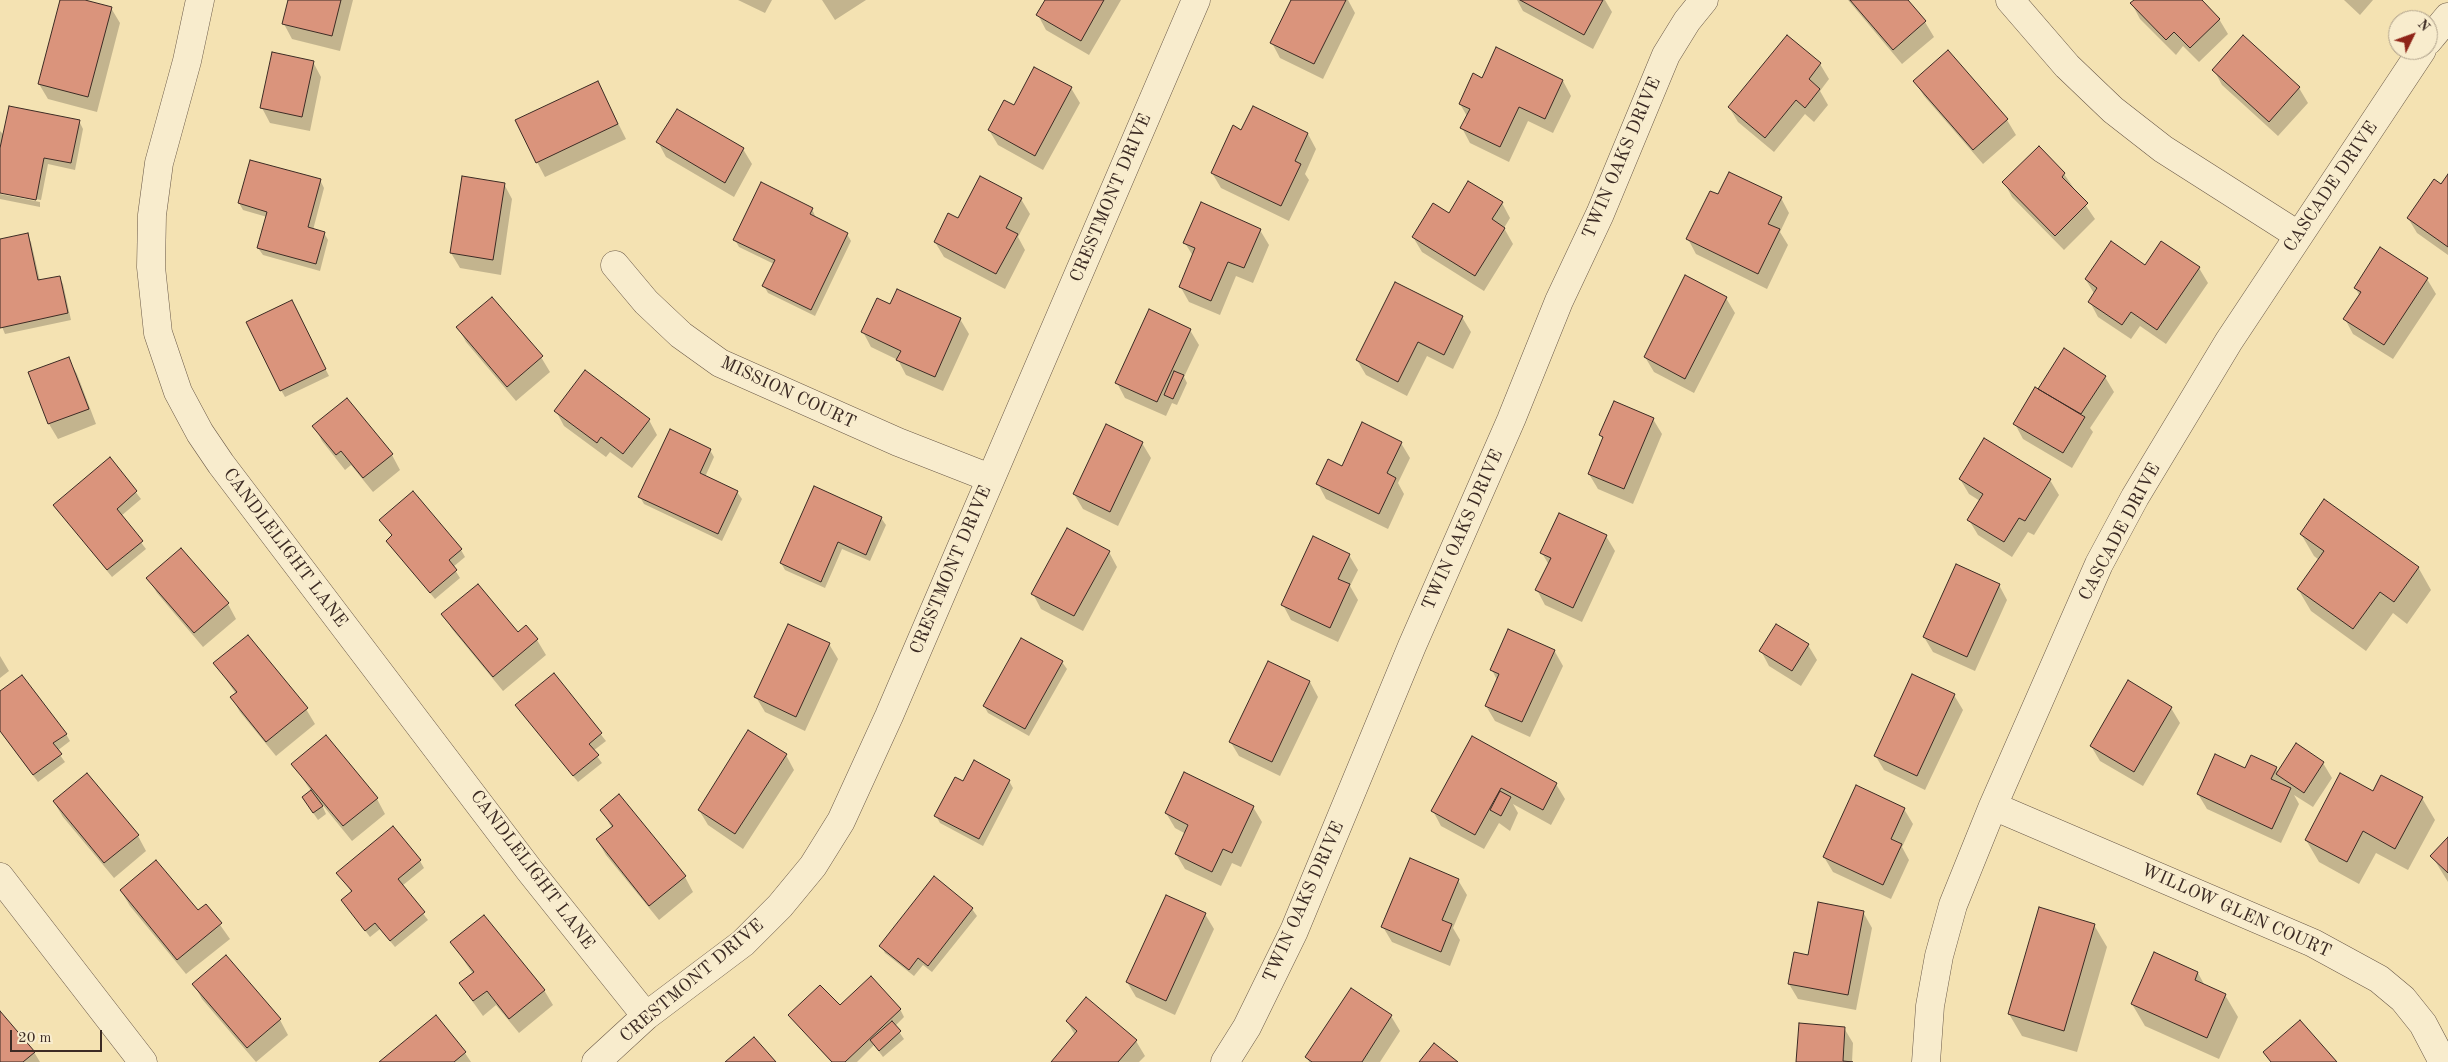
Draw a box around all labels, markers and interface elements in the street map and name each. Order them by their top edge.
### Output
north arrow [2388,10,2438,60]
text: N [2415,17,2432,34]
street label: TWIN OAKS DRIVE [1578,74,1666,242]
street label: CRESTMONT DRIVE [1066,110,1156,286]
street label: CASCADE DRIVE [2279,118,2383,256]
street label: MISSION COURT [717,352,859,434]
street label: TWIN OAKS DRIVE [1418,446,1508,614]
street label: CASCADE DRIVE [2075,459,2165,605]
street label: CANDLELIGHT LANE [218,464,352,632]
street label: CRESTMONT DRIVE [906,482,996,658]
street label: CANDLELIGHT LANE [465,786,599,954]
street label: TWIN OAKS DRIVE [1259,818,1349,986]
street label: WILLOW GLEN COURT [2137,859,2335,963]
street label: CRESTMONT DRIVE [616,915,768,1047]
scale bar [12,1020,105,1052]
text: 20 m [18,1031,52,1046]

